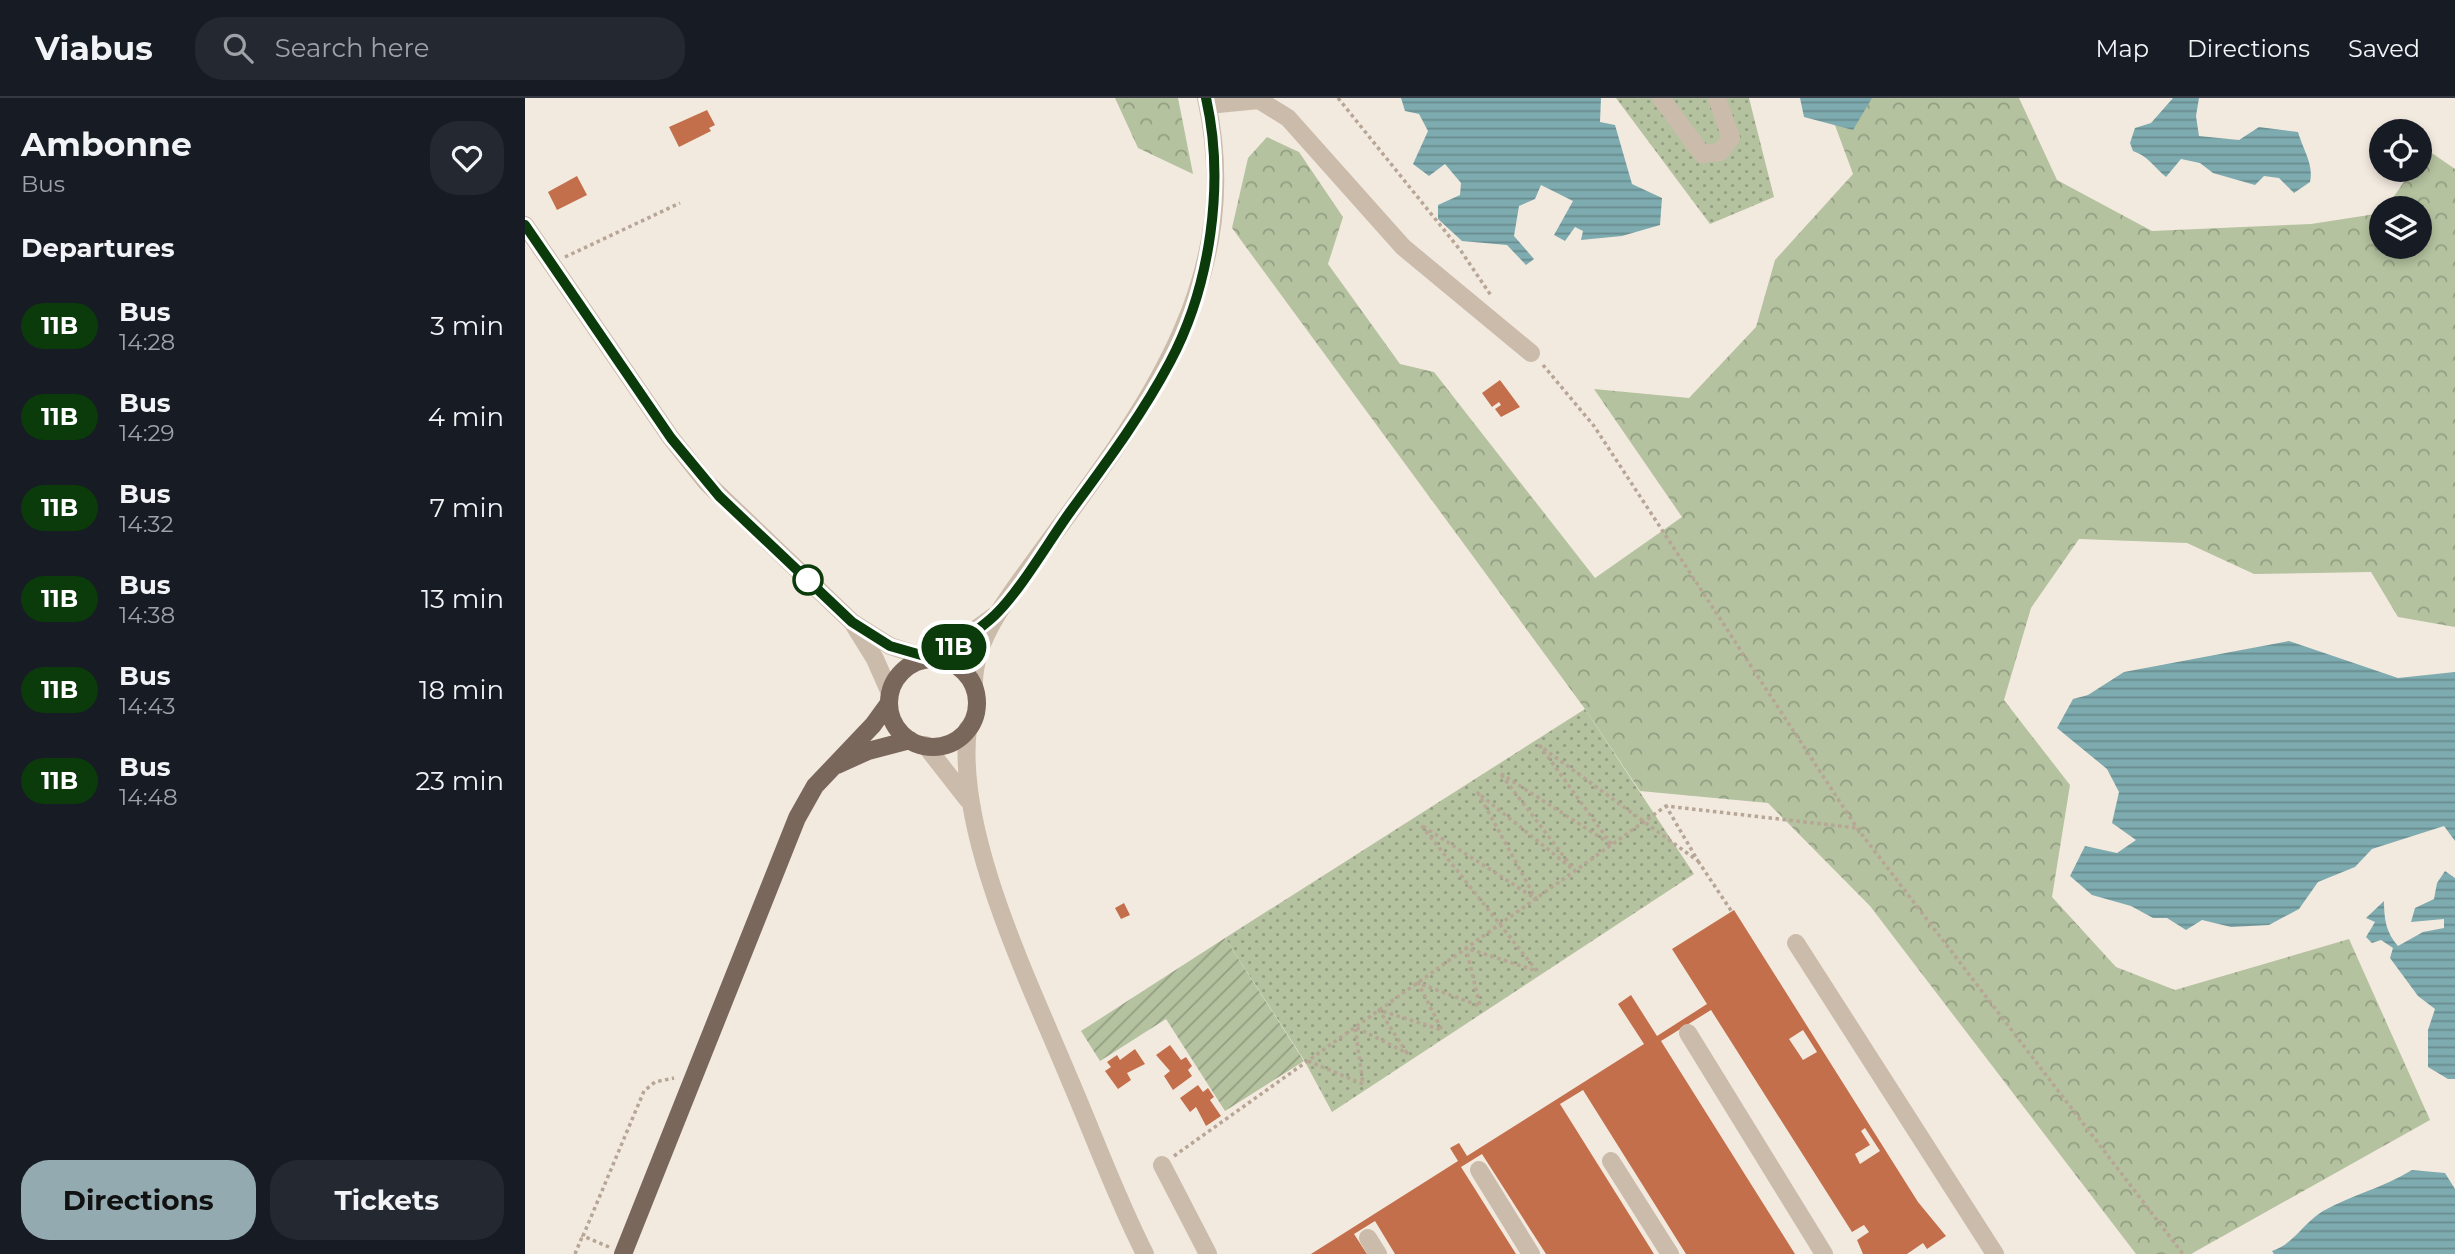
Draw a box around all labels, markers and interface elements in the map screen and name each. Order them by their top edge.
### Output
search box [195,17,685,80]
text: Viabus [35,28,153,68]
icon: search [219,29,257,67]
text: Search here [275,32,429,64]
text: Map [2096,34,2149,63]
text: Directions [2187,34,2310,63]
text: Saved [2348,34,2420,63]
map controls [2369,119,2432,259]
button: locate [2369,119,2432,182]
button: heart [430,121,504,195]
text: Ambonne [21,124,192,164]
text: Bus [21,170,65,198]
button: layers [2369,196,2432,259]
text: Departures [21,232,175,264]
text: Bus [119,296,171,328]
text: 3 min [430,310,504,342]
text: 11B [41,311,78,340]
text: 14:28 [119,328,175,356]
text: Bus [119,387,171,419]
text: 4 min [428,401,504,433]
text: 11B [41,402,78,431]
text: 14:29 [119,419,175,447]
text: Bus [119,478,171,510]
text: 7 min [430,492,504,524]
text: 11B [41,493,78,522]
text: 14:32 [119,510,173,538]
unlabelled marker [793,565,823,595]
text: Bus [119,569,171,601]
text: 13 min [421,583,504,615]
text: 11B [41,584,78,613]
text: 14:38 [119,601,175,629]
line badge: 11B [914,624,994,670]
text: 11B [935,632,973,661]
text: Bus [119,660,171,692]
text: 18 min [419,674,504,706]
text: 11B [41,675,78,704]
text: 14:43 [119,692,175,720]
text: Bus [119,751,171,783]
text: 23 min [416,765,504,797]
text: 11B [41,766,78,795]
text: 14:48 [119,783,178,811]
button: Directions [21,1160,256,1240]
button: Tickets [270,1160,504,1240]

